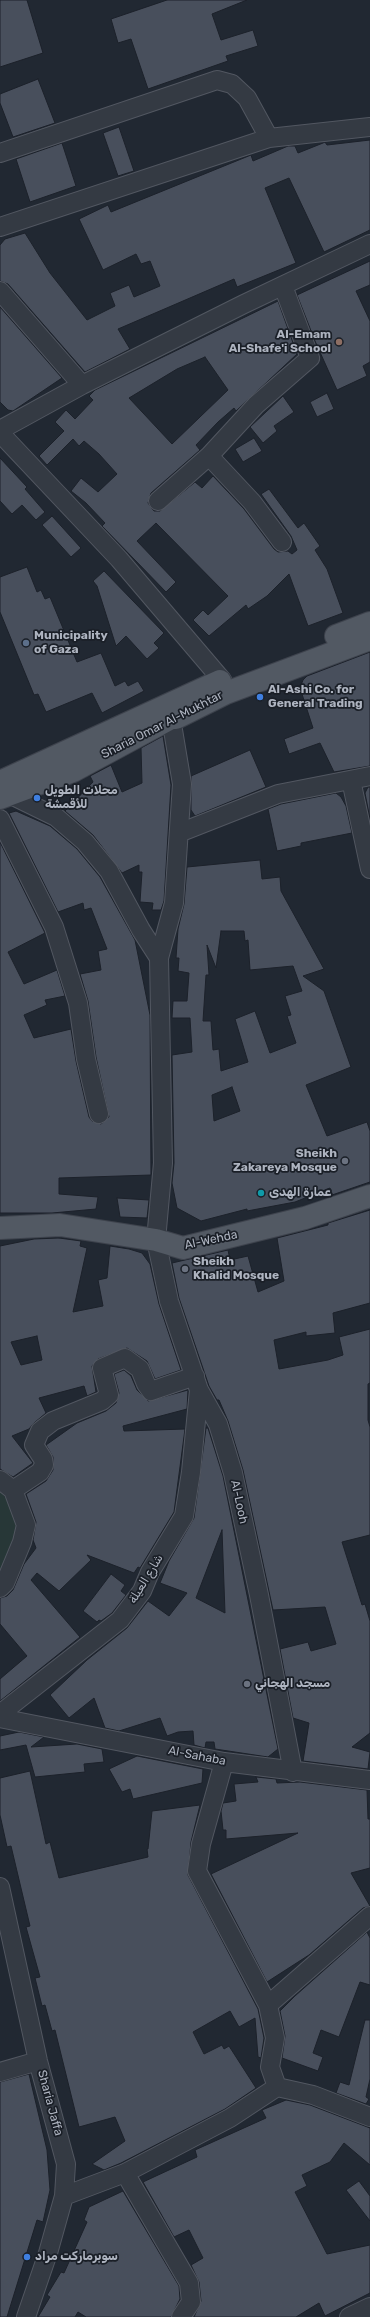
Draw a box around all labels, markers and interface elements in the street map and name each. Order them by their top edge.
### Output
place label: Al-Emam Al-Shafe'i School [229,328,331,356]
marker: Al-Emam Al-Shafe'i School [334,337,344,347]
place label: Municipality of Gaza [34,629,108,657]
marker: Municipality of Gaza [21,638,31,648]
place label: Al-Ashi Co. for General Trading [268,683,363,711]
street label: Sharia Omar Al-Mukhtar [99,688,225,762]
marker: Al-Ashi Co. for General Trading [255,692,265,702]
place label: محلات الطويل للأقمشة [45,784,118,812]
marker: محلات الطويل للأقمشة [32,793,42,803]
place label: Sheikh Zakareya Mosque [233,1147,337,1175]
marker: Sheikh Zakareya Mosque [340,1156,350,1166]
place label: عمارة الهدى [269,1186,331,1200]
marker: عمارة الهدى [256,1188,266,1198]
street label: Al-Wehda [183,1227,239,1253]
place label: Sheikh Khalid Mosque [193,1255,279,1283]
marker: Sheikh Khalid Mosque [180,1264,190,1274]
street label: Al-Looh [227,1479,251,1525]
street label: شارع العيلة [126,1552,166,1606]
place label: مسجد الهجاني [255,1677,330,1691]
marker: مسجد الهجاني [242,1679,252,1689]
street label: Al-Sahaba [167,1743,227,1769]
street label: Sharia Jaffa [34,2069,66,2137]
place label: سوبرماركت مراد [35,2250,118,2264]
marker: سوبرماركت مراد [22,2252,32,2262]

